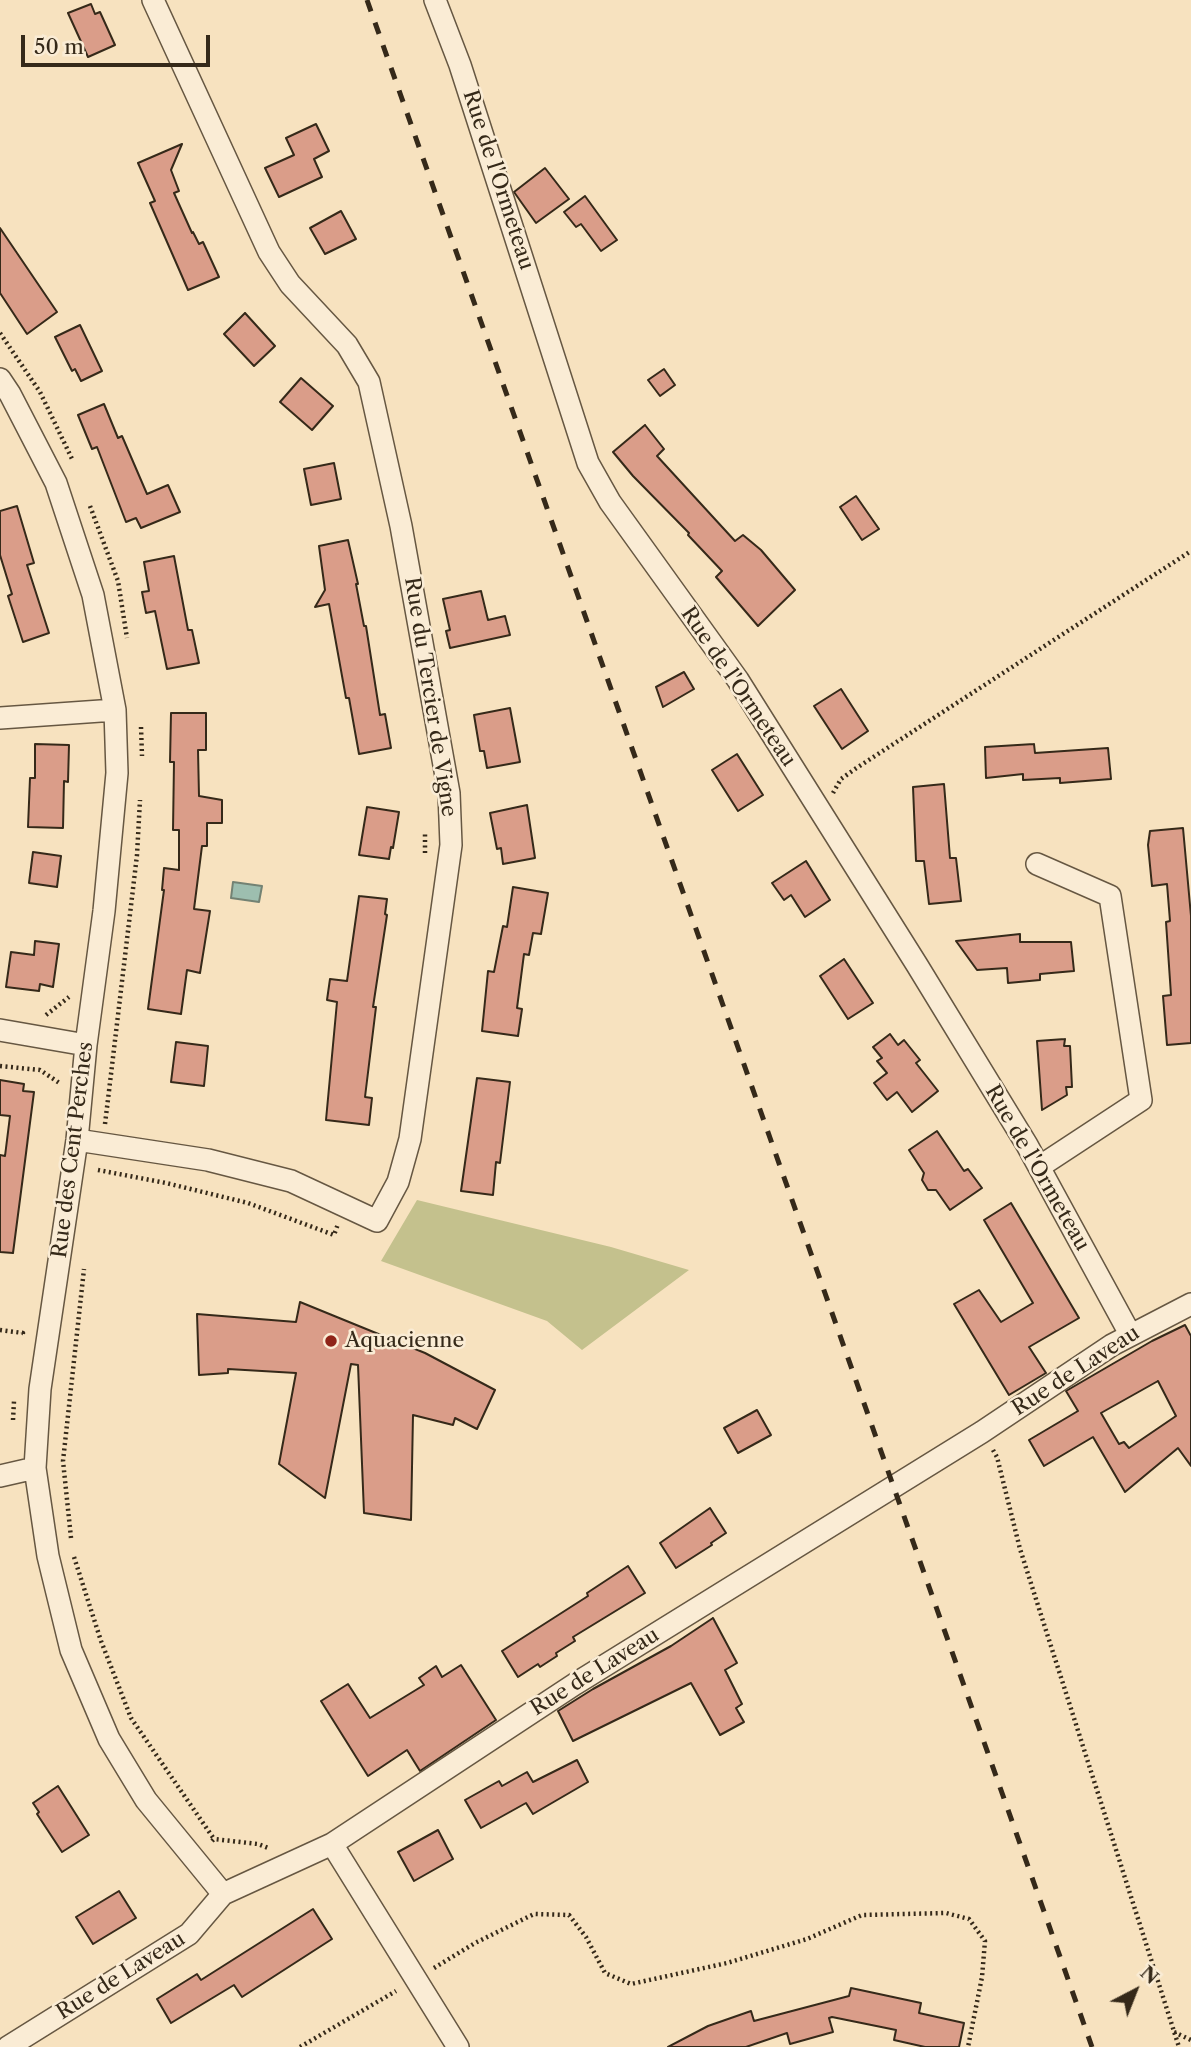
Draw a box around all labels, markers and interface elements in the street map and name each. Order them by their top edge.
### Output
scale bar [24,21,214,65]
text: 50 m [34,34,84,59]
street label: Rue de l'Ormeteau [457,87,539,273]
street label: Rue du Tercier de Vigne [399,575,461,819]
street label: Rue de l'Ormeteau [675,602,801,772]
street label: Rue des Cent Perches [47,1040,99,1260]
street label: Rue de l'Ormeteau [979,1081,1095,1255]
street label: Rue de Laveau [1008,1321,1144,1421]
place label: Aquacienne [345,1328,464,1354]
marker: Aquacienne [323,1333,339,1349]
street label: Rue de Laveau [526,1622,664,1722]
street label: Rue de Laveau [52,1926,190,2026]
north arrow [1100,1956,1170,2026]
text: N [1136,1961,1163,1989]

